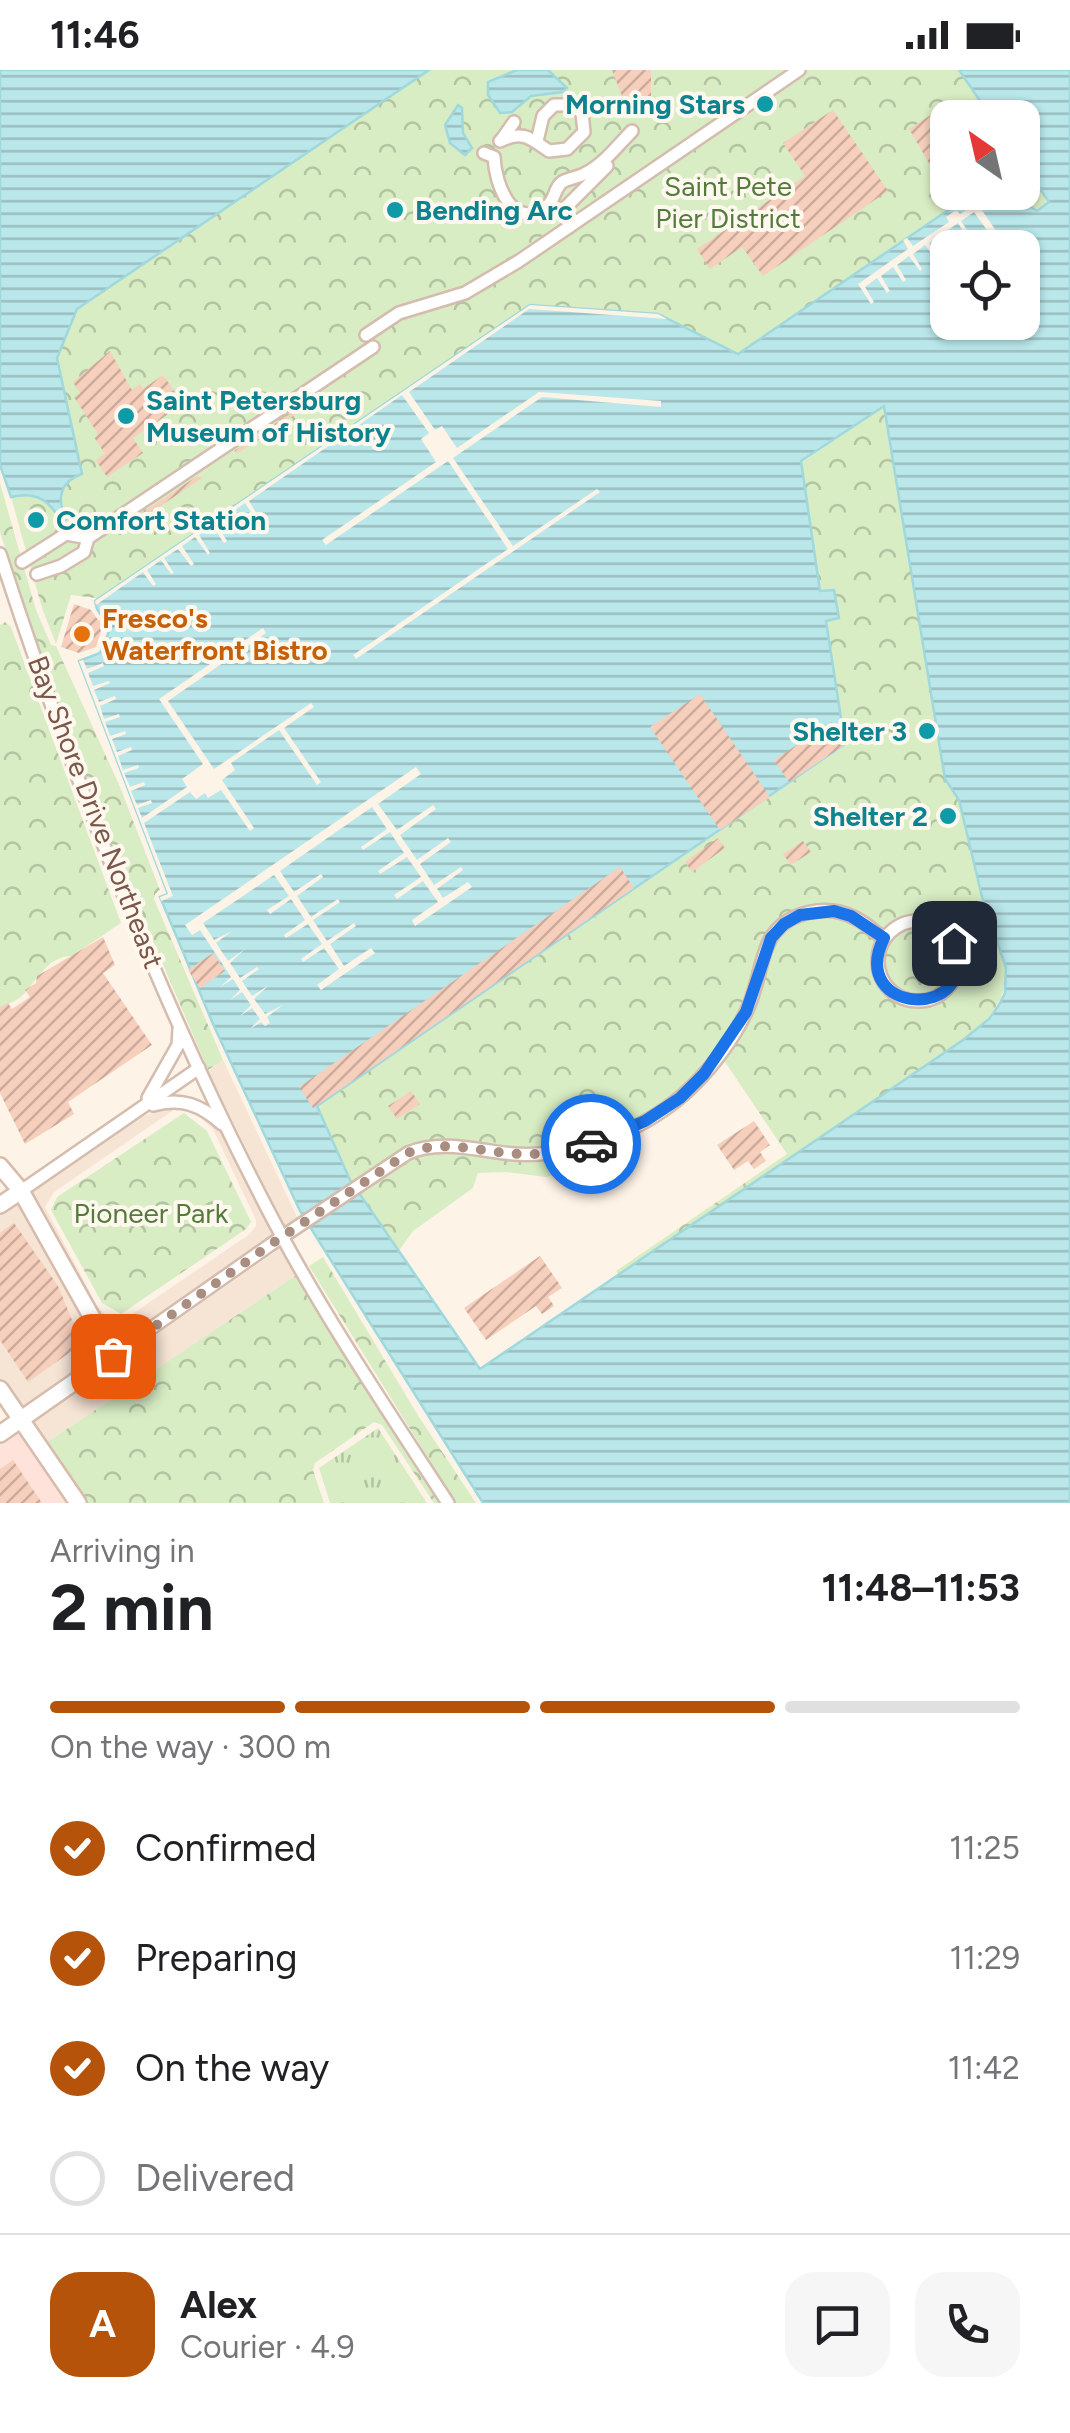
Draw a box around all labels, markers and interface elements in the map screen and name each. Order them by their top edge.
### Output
text: 11:46 [50,12,140,58]
place label: Morning Stars [565,87,745,121]
marker: Morning Stars [754,93,776,115]
north arrow [930,100,1040,210]
map controls [930,100,1040,340]
park label: Saint Pete Pier District [655,169,801,235]
place label: Bending Arc [415,193,573,227]
marker: Bending Arc [384,199,406,221]
button: locate [930,230,1040,340]
place label: Saint Petersburg Museum of History [146,383,392,449]
marker: Saint Petersburg Museum of History [115,405,137,427]
place label: Comfort Station [56,503,266,537]
marker: Comfort Station [25,509,47,531]
place label: Fresco's Waterfront Bistro [102,601,328,667]
marker: Fresco's Waterfront Bistro [71,623,93,645]
street label: Bay Shore Drive Northeast [21,651,171,973]
place label: Shelter 3 [792,714,907,748]
marker: Shelter 3 [916,720,938,742]
place label: Shelter 2 [813,799,928,833]
marker: Shelter 2 [937,805,959,827]
pin [912,901,997,986]
icon: home [927,916,982,971]
courier [541,1094,641,1194]
icon: car [564,1117,619,1172]
park label: Pioneer Park [74,1196,229,1230]
pin [71,1314,156,1399]
icon: bag [86,1329,141,1384]
text: Arriving in [50,1532,195,1570]
text: 11:48–11:53 [822,1565,1020,1611]
text: 2 min [50,1568,214,1646]
text: On the way · 300 m [50,1728,331,1766]
icon: check [50,1821,105,1876]
text: Confirmed [135,1825,317,1871]
text: 11:25 [949,1829,1020,1867]
icon: check [50,1931,105,1986]
text: Preparing [135,1935,297,1981]
text: 11:29 [949,1939,1020,1977]
icon: check [50,2041,105,2096]
text: On the way [135,2045,329,2091]
text: 11:42 [948,2049,1020,2087]
text: Delivered [135,2155,295,2201]
button: chat [785,2272,890,2377]
button: phone [915,2272,1020,2377]
text: Alex [180,2282,257,2328]
text: A [89,2301,116,2347]
text: Courier · 4.9 [180,2328,355,2366]

